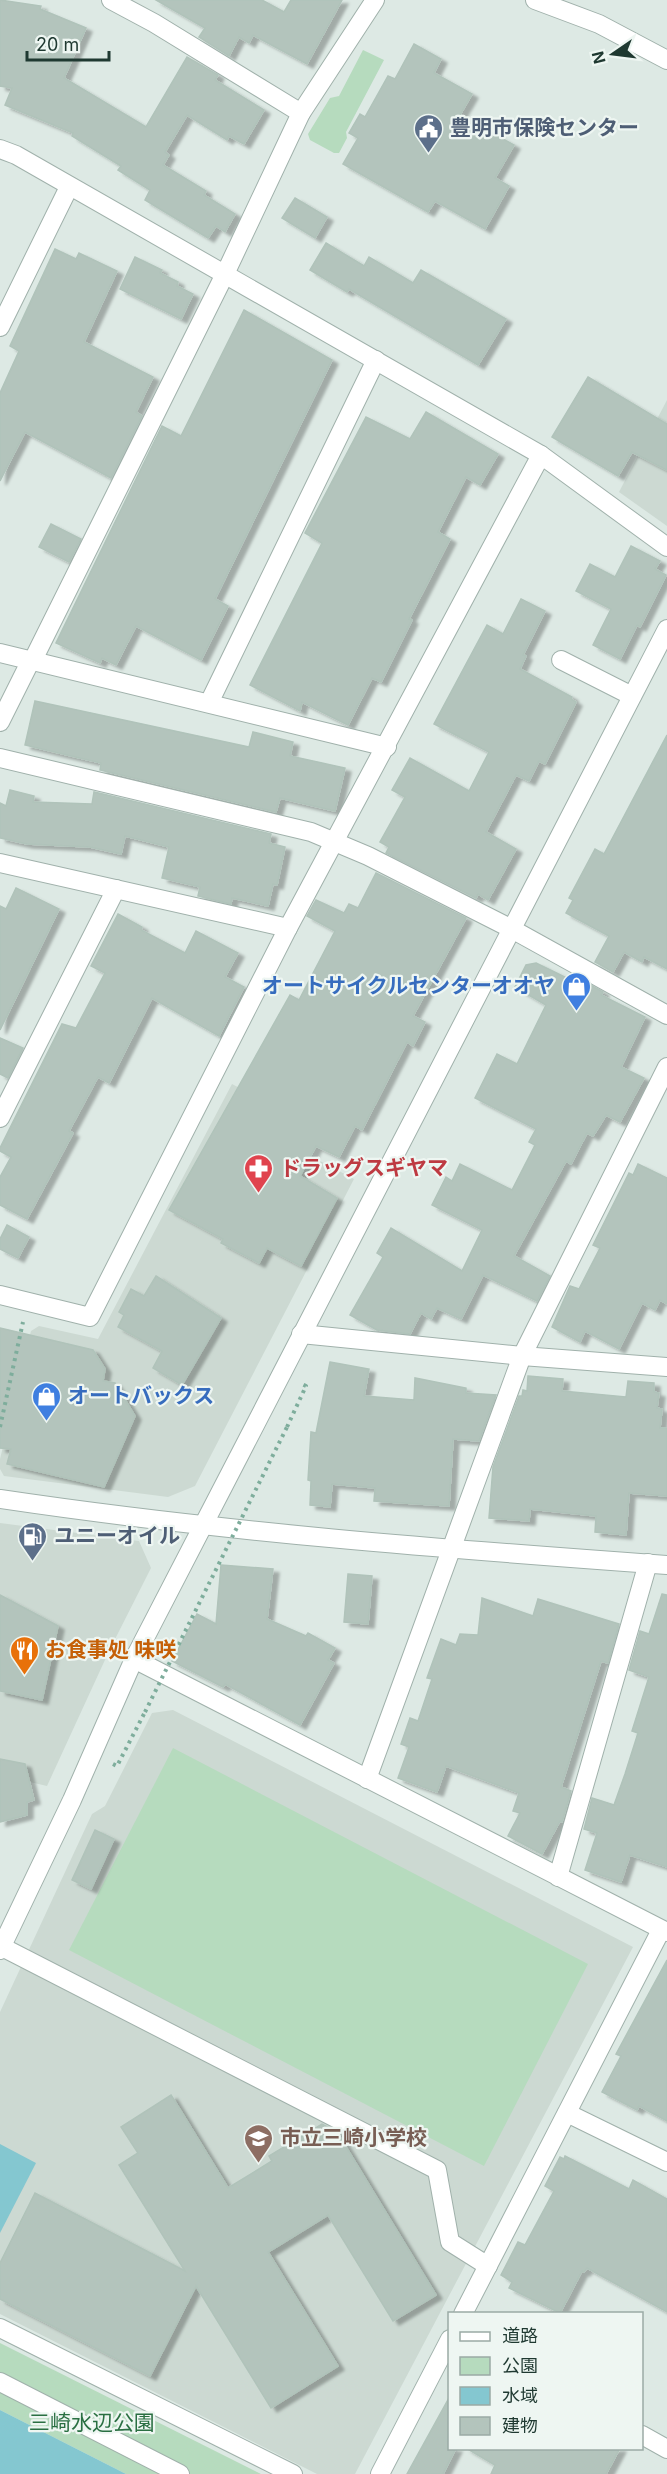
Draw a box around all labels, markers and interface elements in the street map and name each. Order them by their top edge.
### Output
scale bar [27,24,110,62]
north arrow [583,24,643,84]
text: 20 m [36,34,79,55]
text: N [587,49,610,66]
public building icon: 豊明市保険センター [413,112,445,154]
place label: 豊明市保険センター [450,115,639,140]
shop icon: オートサイクルセンターオオヤ [560,970,592,1012]
place label: オートサイクルセンターオオヤ [262,973,555,998]
pharmacy icon: ドラッグスギヤマ [243,1152,275,1194]
place label: ドラッグスギヤマ [280,1155,448,1180]
shop icon: オートバックス [31,1380,63,1422]
place label: オートバックス [68,1383,214,1408]
fuel station icon: ユニーオイル [17,1520,49,1562]
place label: ユニーオイル [54,1523,180,1548]
restaurant icon: お食事処 味咲 [8,1634,40,1676]
place label: お食事処 味咲 [45,1637,177,1662]
school or university icon: 市立三崎小学校 [243,2122,275,2164]
place label: 市立三崎小学校 [280,2125,427,2150]
legend [448,2312,643,2450]
text: 道路 [502,2325,538,2346]
text: 公園 [502,2355,538,2376]
text: 水域 [502,2385,538,2406]
park label: 三崎水辺公園 [29,2410,155,2435]
text: 建物 [502,2415,538,2436]

